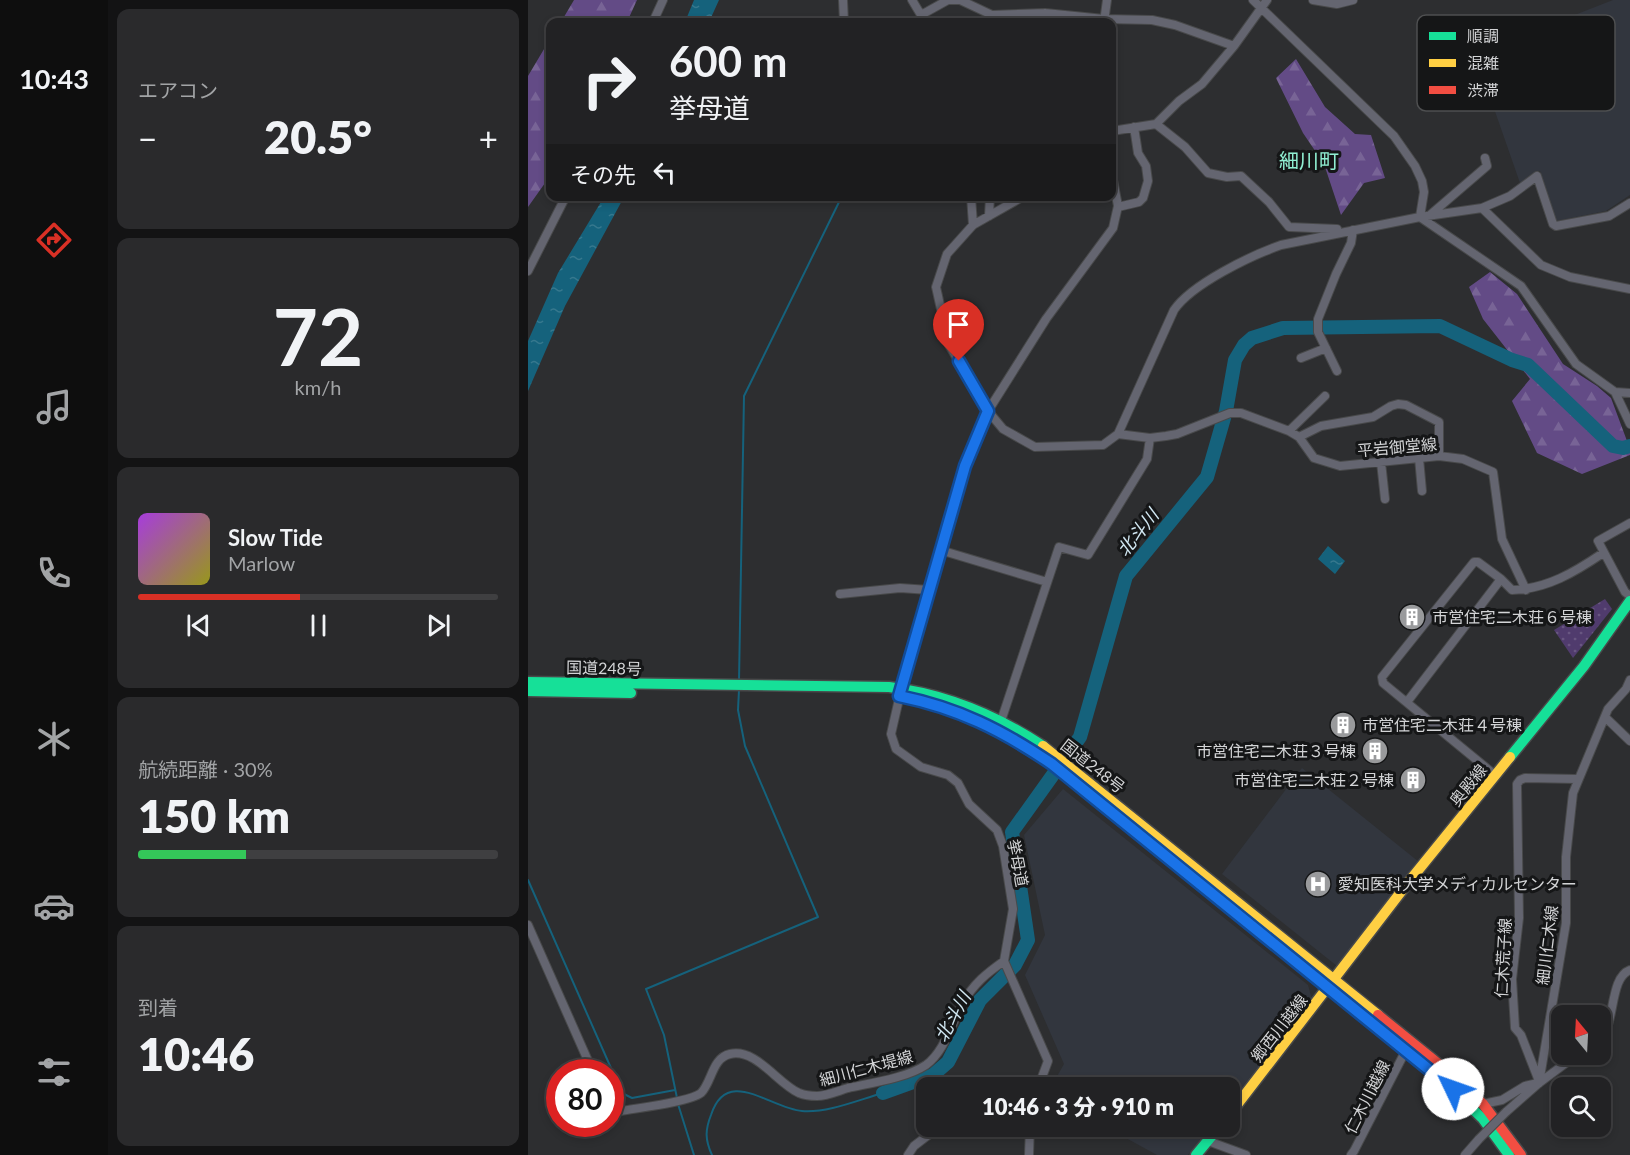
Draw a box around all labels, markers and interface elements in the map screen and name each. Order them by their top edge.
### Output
legend [1417,15,1615,111]
text: 順調 [1467,26,1499,45]
text: 600 m [669,36,787,86]
icon: right [570,42,648,120]
text: 混雑 [1467,53,1499,72]
text: 10:43 [19,62,89,95]
text: エアコン [138,78,218,102]
text: 渋滞 [1467,80,1499,99]
text: 挙母道 [669,91,750,124]
text: 20.5° [264,110,372,164]
text: − [138,118,157,158]
text: + [479,118,498,158]
district label: 細川町 [1279,148,1339,172]
icon: left [648,156,681,189]
text: その先 [570,161,636,188]
icon: directions [33,219,75,261]
text: 72 [273,289,363,383]
pin [933,299,984,361]
icon: arrive [942,308,975,341]
text: km/h [295,375,341,399]
icon: music [33,386,75,428]
street label: 平岩御堂線 [1356,434,1438,459]
water label: 北斗川 [1112,503,1164,560]
text: Slow Tide [228,524,323,551]
text: Marlow [228,551,295,575]
icon: phone [33,552,75,594]
building icon: 市営住宅二木荘６号棟 [1397,602,1427,632]
place label: 市営住宅二木荘６号棟 [1432,607,1592,626]
icon: previous [182,609,215,642]
icon: pause [302,609,335,642]
icon: next [422,609,455,642]
street label: 国道248号 [566,657,642,678]
building icon: 市営住宅二木荘４号棟 [1328,710,1358,740]
place label: 市営住宅二木荘４号棟 [1362,715,1522,734]
icon: climate [33,718,75,760]
street label: 国道248号 [1058,735,1129,796]
building icon: 市営住宅二木荘３号棟 [1360,736,1390,766]
place label: 市営住宅二木荘３号棟 [1196,741,1356,760]
text: 航続距離 · 30% [138,757,273,781]
street label: 奥殿線 [1445,760,1490,809]
building icon: 市営住宅二木荘２号棟 [1398,765,1428,795]
place label: 市営住宅二木荘２号棟 [1234,770,1394,789]
text: 150 km [138,789,290,843]
street label: 挙母道 [1005,838,1032,888]
hospital icon: 愛知医科大学メディカルセンター [1303,869,1333,899]
place label: 愛知医科大学メディカルセンター [1338,874,1577,893]
icon: car [33,885,75,927]
street label: 細川仁木線 [1532,904,1561,986]
street label: 仁木荒子線 [1491,918,1514,998]
water label: 北斗川 [929,986,976,1045]
street label: 郷西川越線 [1246,990,1311,1065]
text: 到着 [138,995,178,1019]
north arrow [1551,1005,1611,1065]
map controls [1551,1005,1611,1137]
text: 10:46 [138,1027,254,1081]
street label: 細川仁木堤線 [817,1046,915,1089]
icon: filters [33,1051,75,1093]
street label: 仁木川越線 [1340,1057,1393,1137]
position arrow [1421,1057,1485,1121]
speed limit sign: 80 [546,1059,624,1137]
button: search [1551,1077,1611,1137]
text: 10:46 · 3 分 · 910 m [982,1093,1174,1120]

